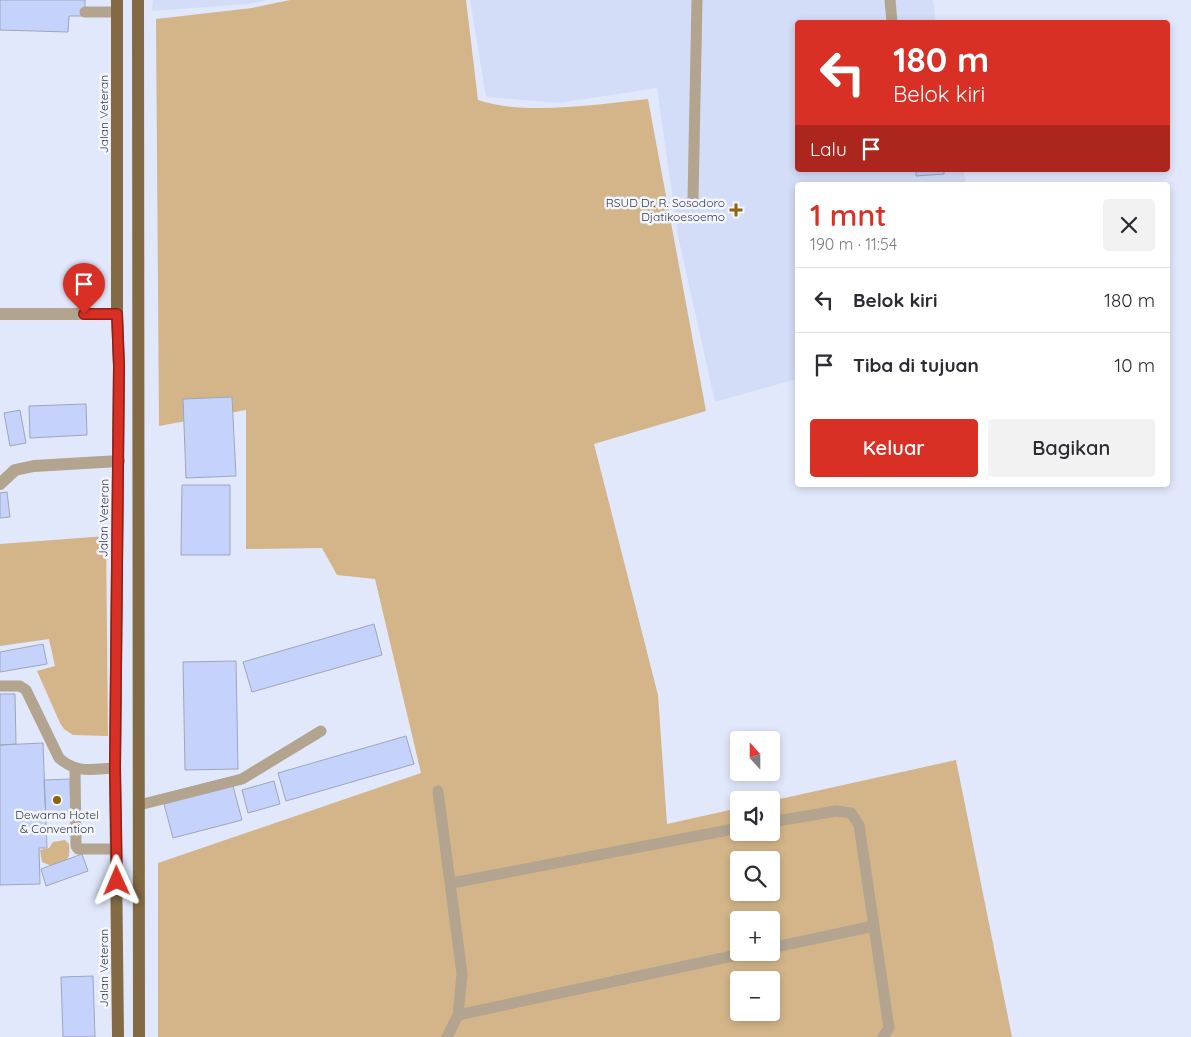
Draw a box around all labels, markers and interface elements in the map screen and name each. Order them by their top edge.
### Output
text: 180 m [893,37,989,81]
icon: left [810,40,875,105]
street label: Jalan Veteran [96,75,111,153]
text: Belok kiri [893,80,985,108]
icon: arrive [857,135,885,163]
text: Lalu [810,137,847,161]
place label: RSUD Dr. R. Sosodoro Djatikoesoemo [606,195,725,224]
text: 1 mnt [810,196,887,234]
button: close [1103,199,1155,251]
marker: RSUD Dr. R. Sosodoro Djatikoesoemo [729,203,743,217]
text: 190 m · 11:54 [810,234,897,254]
pin [63,263,105,314]
icon: arrive [70,270,98,298]
icon: left [810,286,838,314]
text: Belok kiri [853,288,938,312]
text: 180 m [1104,288,1155,312]
icon: arrive [810,351,838,379]
text: Tiba di tujuan [853,353,979,377]
text: 10 m [1114,353,1155,377]
button: Keluar [810,419,978,477]
button: Bagikan [988,419,1155,477]
street label: Jalan Veteran [95,479,112,557]
north arrow [730,731,780,781]
map controls [730,731,780,1021]
button: sound [730,791,780,841]
marker: Dewarna Hotel & Convention [51,794,63,806]
place label: Dewarna Hotel & Convention [15,807,99,836]
button: search [730,851,780,901]
position arrow [90,854,142,906]
button: + [730,911,780,961]
street label: Jalan Veteran [96,929,111,1007]
button: − [730,971,780,1021]

